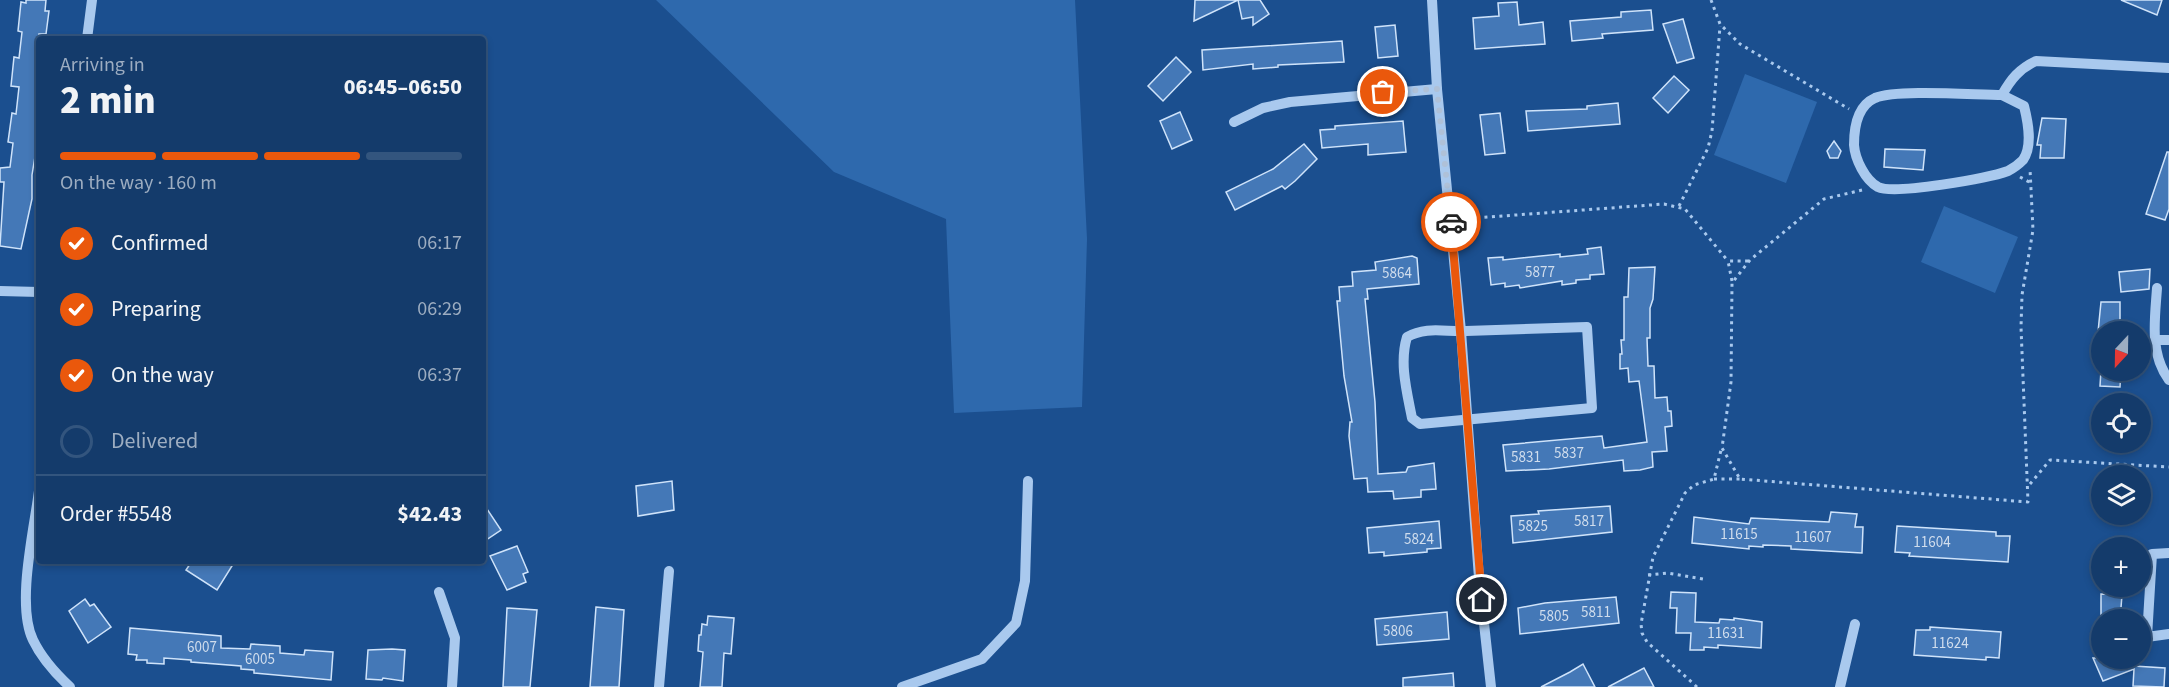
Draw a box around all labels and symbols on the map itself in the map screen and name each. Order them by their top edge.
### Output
pin [1357,66,1408,117]
courier [1421,192,1481,252]
house number: 5877 [1525,262,1555,283]
house number: 5864 [1382,263,1412,284]
north arrow [2091,321,2151,381]
house number: 5837 [1554,443,1584,464]
house number: 5831 [1511,447,1541,468]
house number: 5817 [1574,511,1604,532]
house number: 5825 [1518,516,1548,537]
house number: 11615 [1720,524,1758,545]
house number: 11607 [1794,527,1832,548]
house number: 5824 [1404,529,1434,550]
house number: 11604 [1913,532,1951,553]
pin [1456,574,1507,625]
house number: 5811 [1581,602,1611,623]
house number: 5805 [1539,606,1569,627]
house number: 5806 [1383,621,1413,642]
house number: 11631 [1707,623,1745,644]
house number: 11624 [1931,633,1969,654]
house number: 6007 [187,637,217,658]
house number: 6005 [245,649,275,670]

